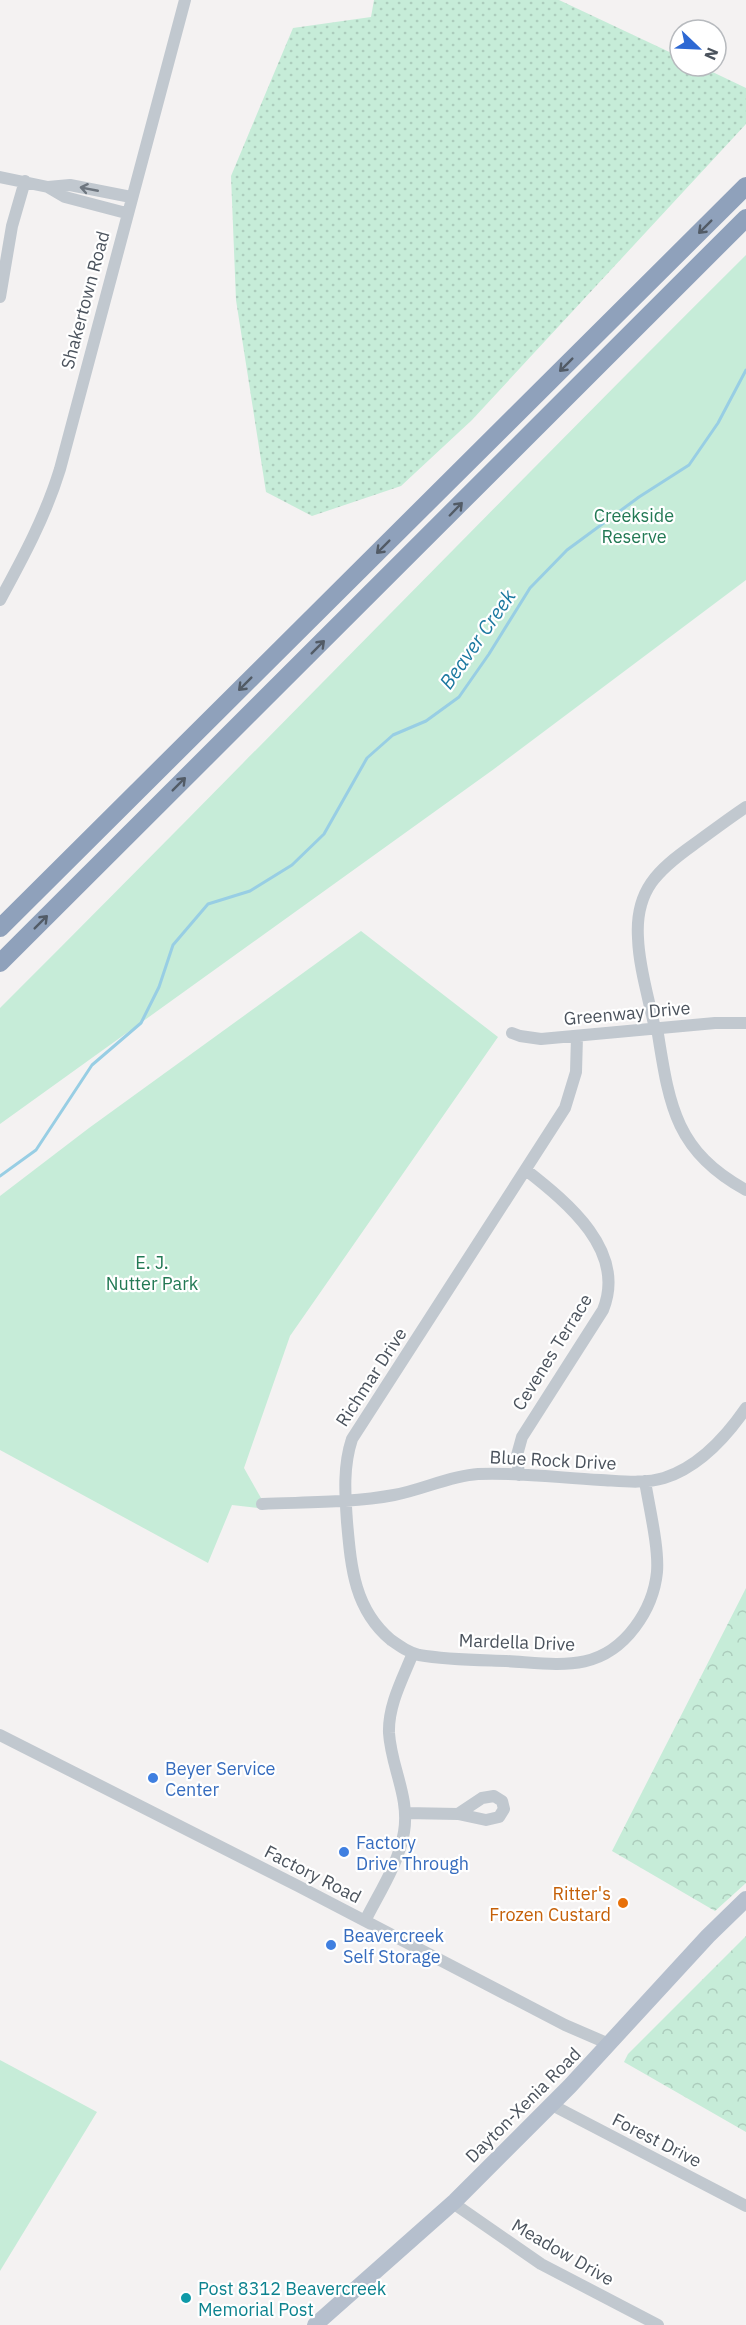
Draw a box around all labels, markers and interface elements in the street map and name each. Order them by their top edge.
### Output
north arrow [668,18,728,78]
text: N [700,45,723,63]
one-way arrow [80,183,100,194]
one-way arrow [697,220,712,235]
street label: Shakertown Road [56,228,114,372]
one-way arrow [559,358,574,372]
one-way arrow [448,501,463,516]
park label: Creekside Reserve [594,504,674,548]
one-way arrow [376,539,391,554]
water label: Beaver Creek [433,583,522,694]
one-way arrow [310,639,325,654]
one-way arrow [238,677,253,692]
one-way arrow [172,777,187,791]
one-way arrow [34,914,49,929]
street label: Greenway Drive [563,996,691,1030]
park label: E. J. Nutter Park [106,1251,199,1295]
street label: Cevenes Terrace [507,1289,597,1415]
street label: Richmar Drive [331,1323,412,1431]
street label: Blue Rock Drive [489,1445,617,1475]
street label: Mardella Drive [458,1628,576,1656]
place label: Beyer Service Center [165,1757,276,1801]
marker: Beyer Service Center [146,1771,160,1785]
place label: Factory Drive Through [356,1831,469,1875]
street label: Factory Road [261,1840,365,1908]
marker: Factory Drive Through [337,1845,351,1859]
place label: Ritter's Frozen Custard [489,1882,611,1926]
marker: Ritter's Frozen Custard [616,1896,630,1910]
place label: Beavercreek Self Storage [343,1924,445,1968]
marker: Beavercreek Self Storage [324,1938,338,1952]
street label: Dayton-Xenia Road [460,2042,586,2168]
street label: Forest Drive [609,2108,706,2172]
street label: Meadow Drive [508,2213,618,2291]
place label: Post 8312 Beavercreek Memorial Post [198,2277,387,2321]
marker: Post 8312 Beavercreek Memorial Post [179,2291,193,2305]

